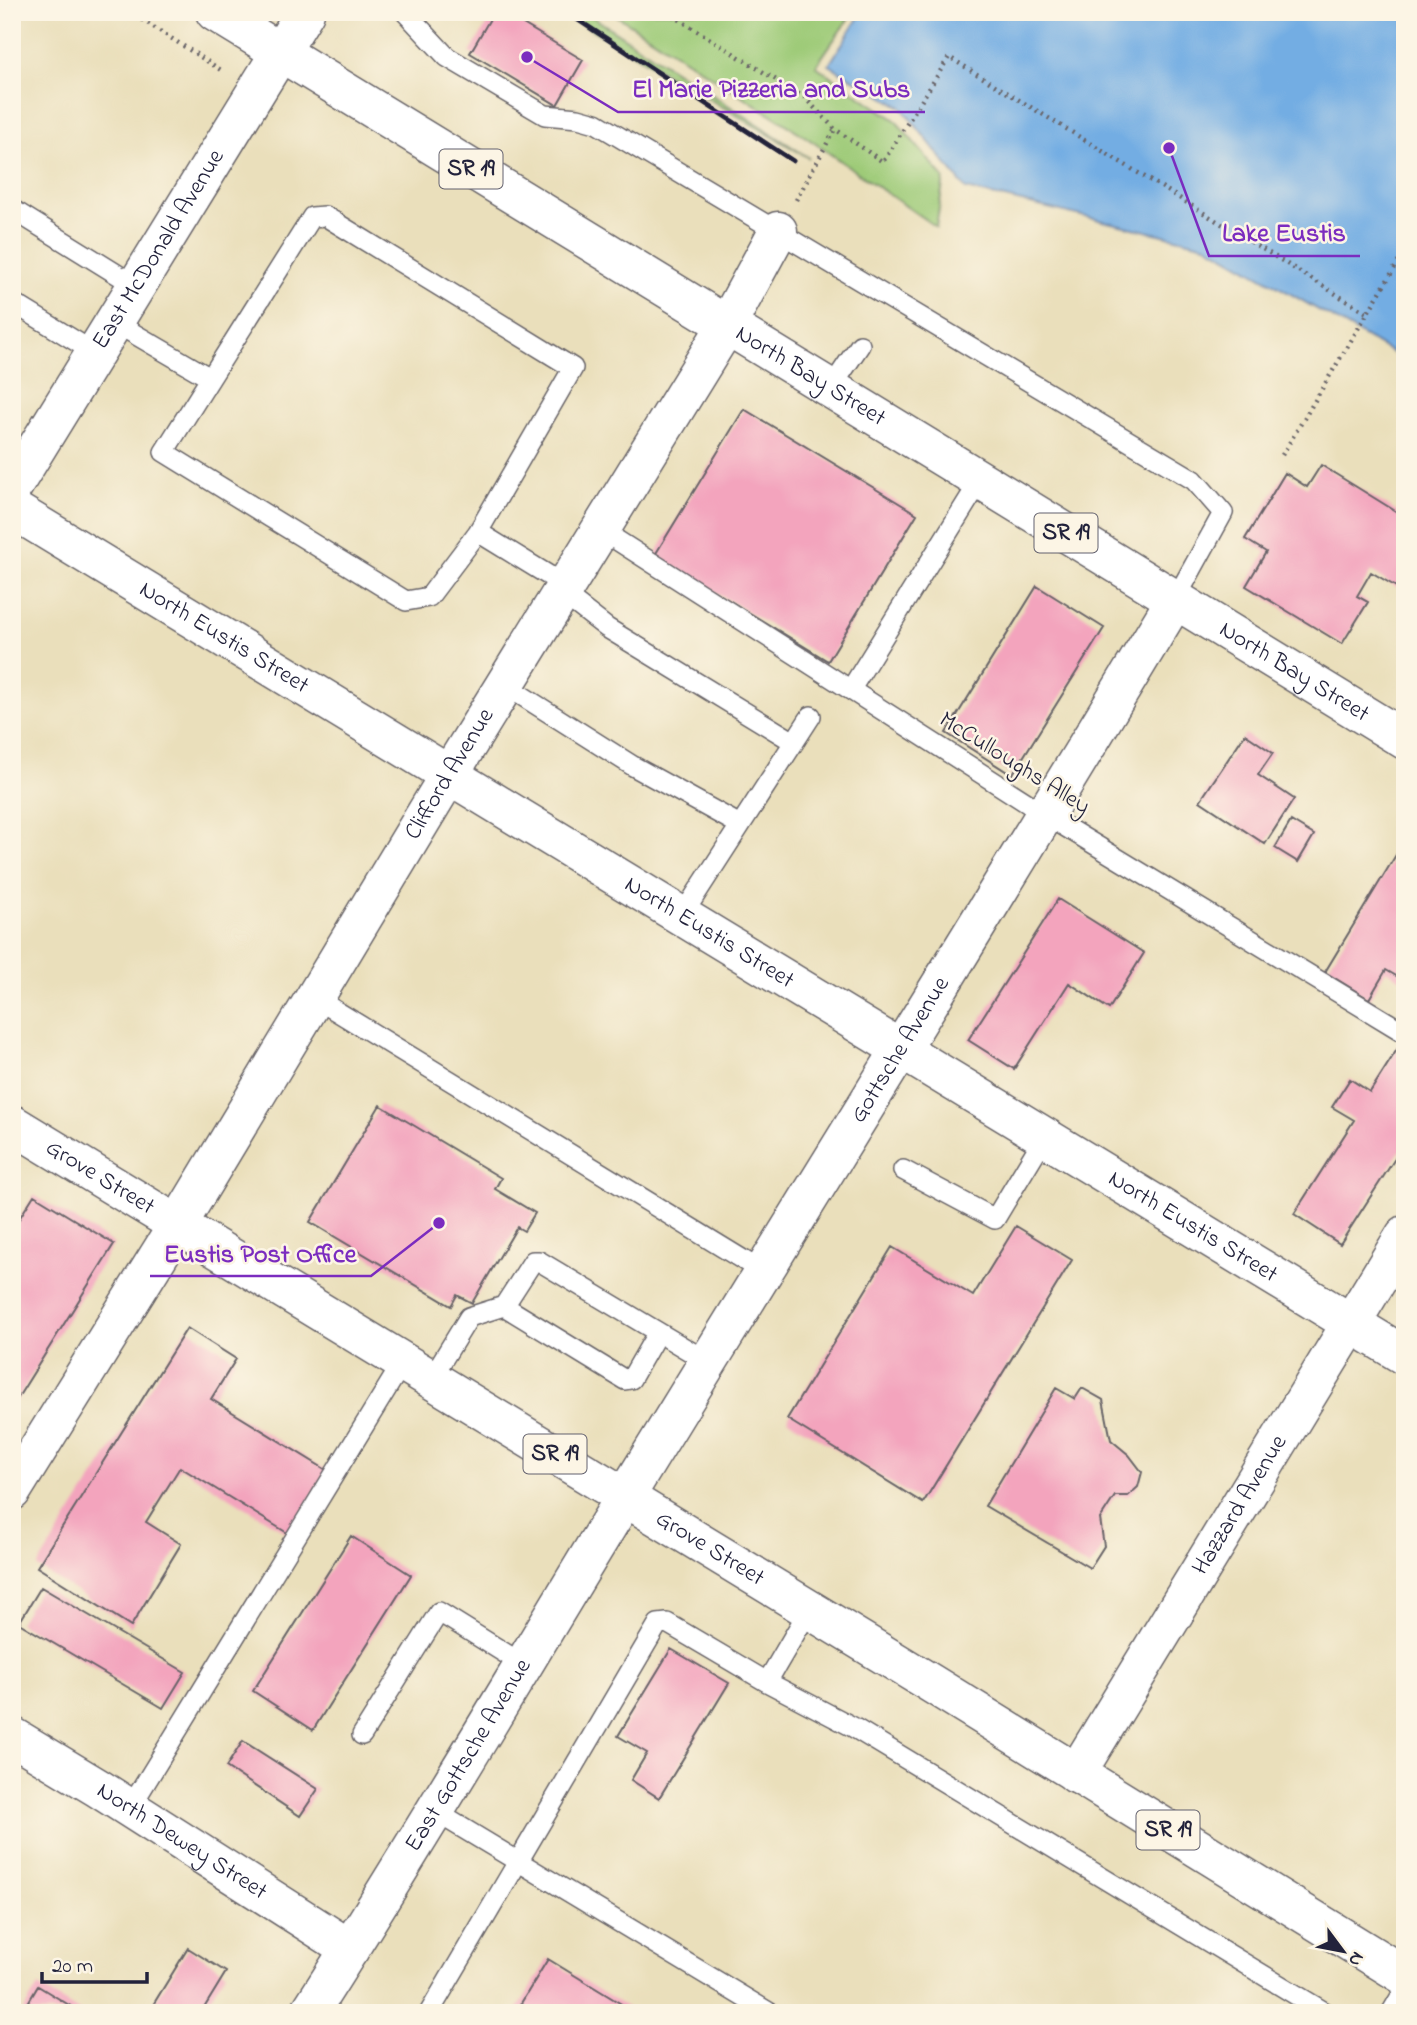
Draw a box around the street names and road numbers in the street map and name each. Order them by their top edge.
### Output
street label: East McDonald Avenue [84,143,234,356]
road number: SR 19 [440,150,503,188]
street label: North Bay Street [728,317,892,436]
road number: SR 19 [1034,513,1098,552]
street label: North Eustis Street [132,573,316,703]
street label: North Bay Street [1212,613,1376,732]
street label: Clifford Avenue [396,701,504,847]
street label: McCulloughs Alley [931,703,1096,825]
street label: North Eustis Street [618,868,801,998]
street label: Gottsche Avenue [842,970,959,1130]
street label: Grove Street [39,1131,161,1224]
street label: North Eustis Street [1101,1162,1284,1292]
street label: Hazzard Avenue [1184,1428,1297,1582]
road number: SR 19 [524,1434,586,1474]
street label: Grove Street [649,1502,771,1596]
street label: East Gottsche Avenue [397,1652,541,1859]
street label: North Dewey Street [90,1774,274,1909]
road number: SR 19 [1136,1811,1200,1850]

